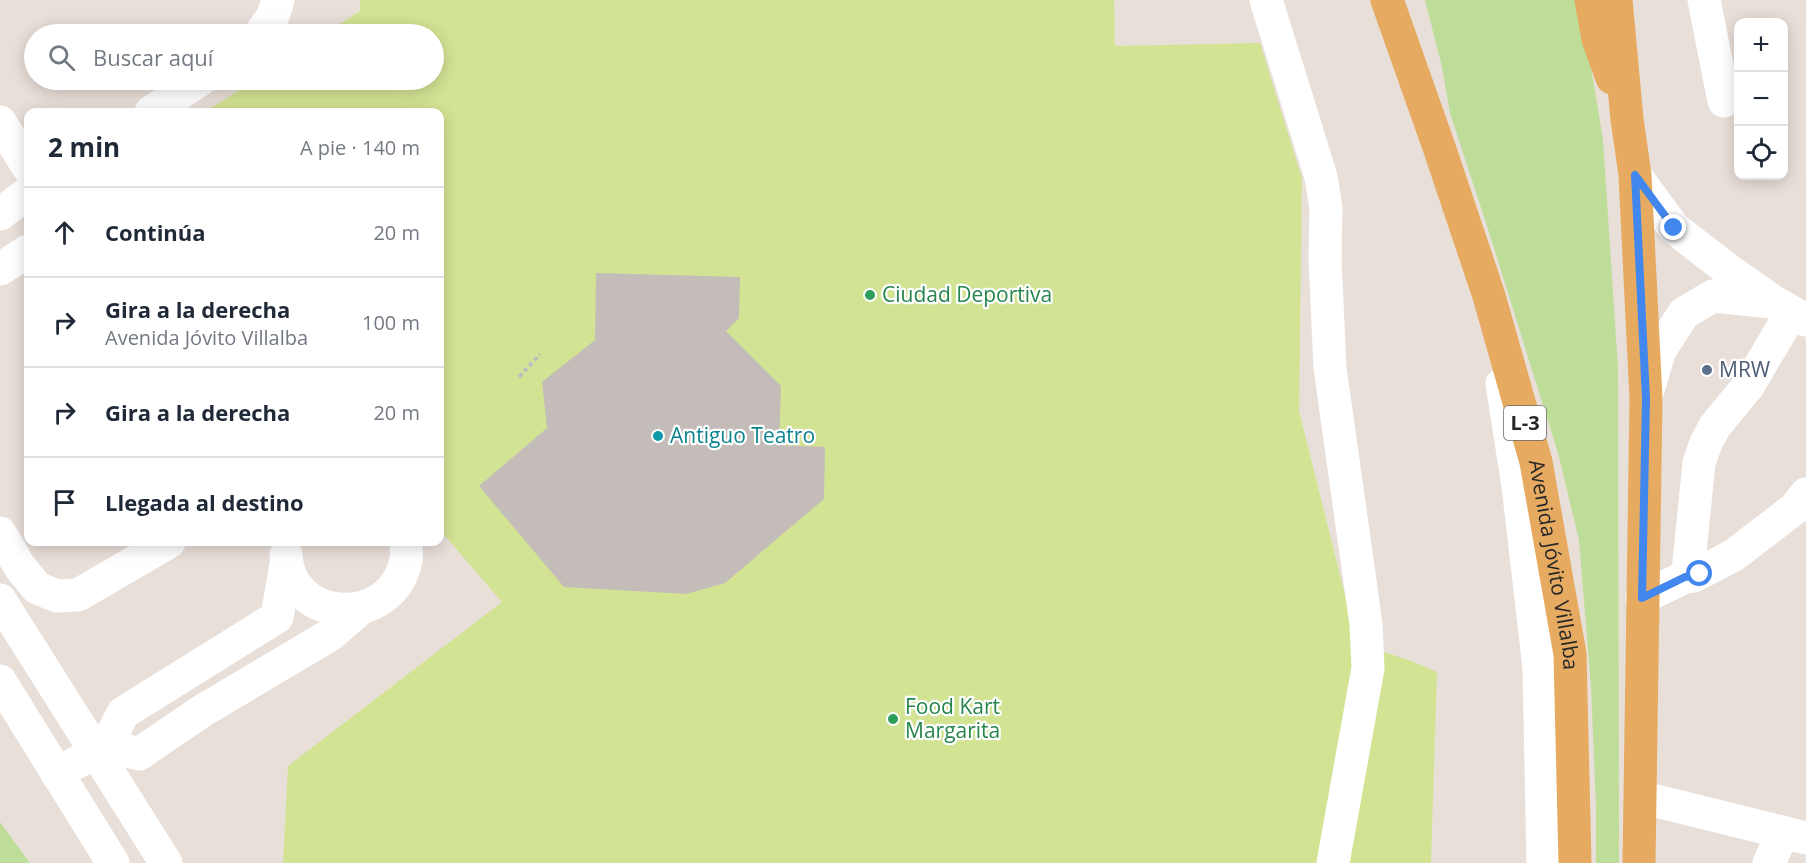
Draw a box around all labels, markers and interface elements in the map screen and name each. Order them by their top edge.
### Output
map controls [1734,18,1788,180]
button: + [1734,18,1788,72]
search box [24,24,444,90]
icon: search [45,41,78,74]
text: Buscar aquí [93,42,213,72]
button: − [1734,72,1788,126]
button: locate [1734,126,1788,180]
text: 2 min [48,129,120,165]
text: A pie · 140 m [300,134,420,161]
route end [1660,214,1686,240]
icon: ahead [48,216,81,249]
text: Continúa [105,217,206,247]
text: 20 m [373,219,420,246]
place label: Ciudad Deportiva [882,280,1052,308]
marker: Ciudad Deportiva [863,288,877,302]
text: Gira a la derecha [105,294,290,324]
icon: right [48,306,81,339]
text: 100 m [362,309,420,336]
text: Avenida Jóvito Villalba [105,324,308,351]
place label: MRW [1719,355,1771,383]
marker: MRW [1700,363,1714,377]
icon: right [48,396,81,429]
text: Gira a la derecha [105,397,290,427]
text: 20 m [373,399,420,426]
road number: L-3 [1504,406,1546,440]
place label: Antiguo Teatro [670,421,815,449]
marker: Antiguo Teatro [651,429,665,443]
street label: Avenida Jóvito Villalba [1523,457,1586,670]
icon: arrive [48,486,81,519]
text: Llegada al destino [105,487,304,517]
route start [1686,560,1712,586]
place label: Food Kart Margarita [905,692,1000,744]
marker: Food Kart Margarita [886,712,900,726]

